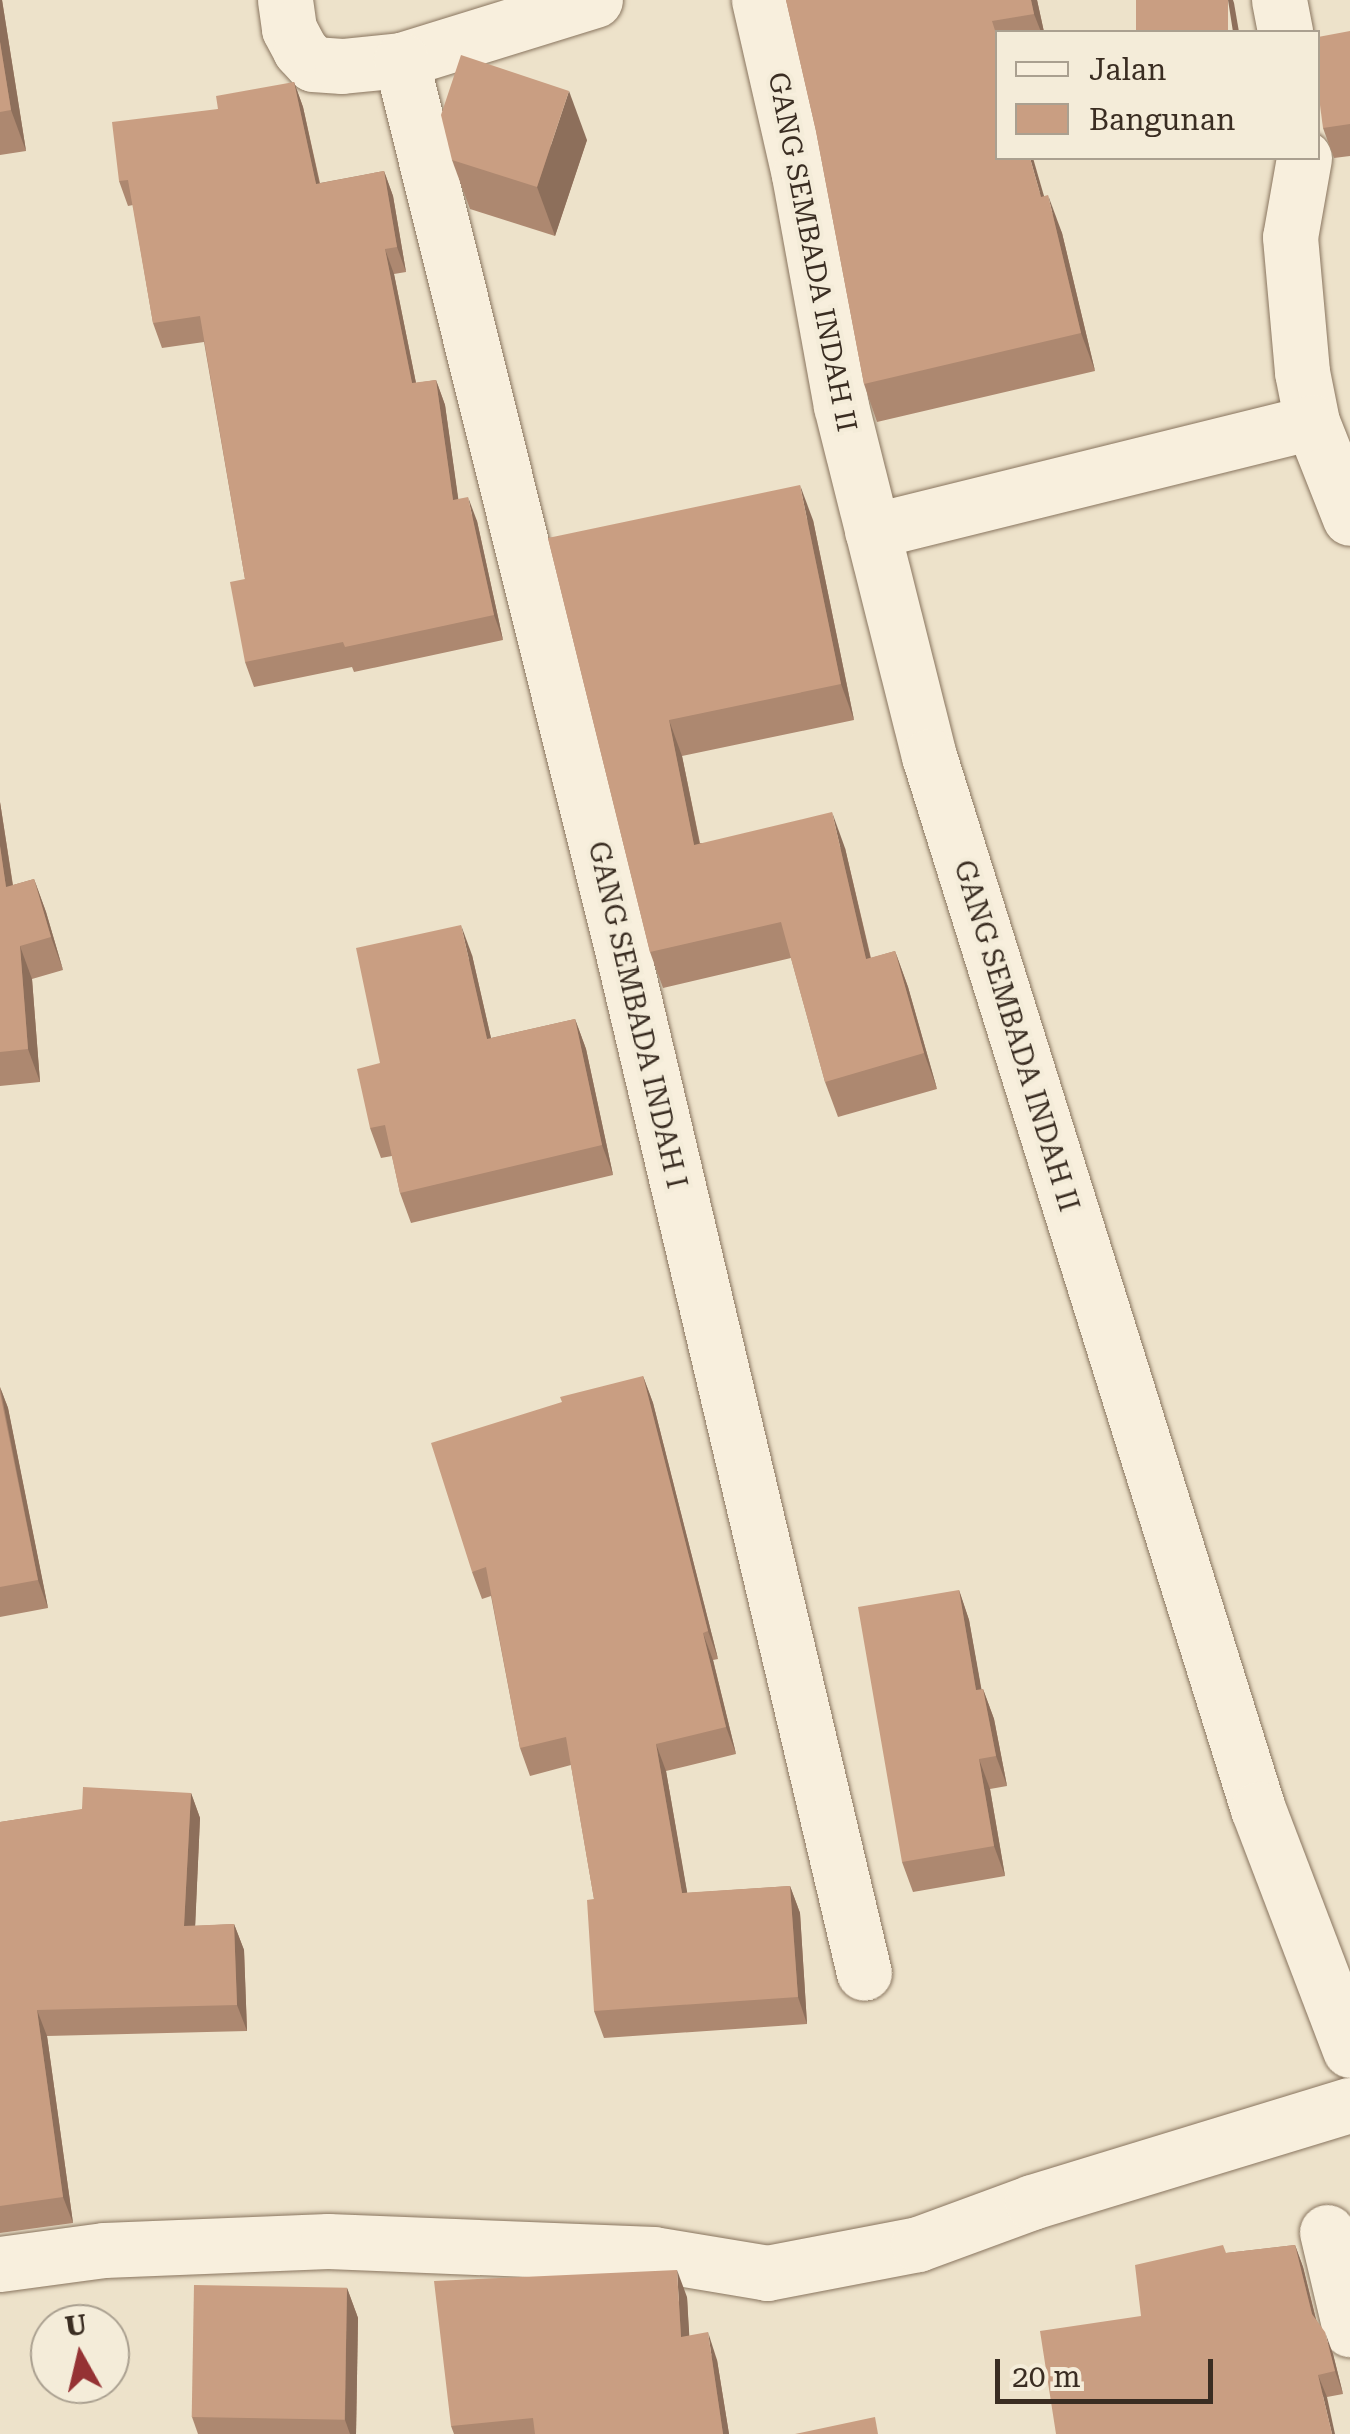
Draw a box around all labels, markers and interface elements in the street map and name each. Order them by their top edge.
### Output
legend [995,30,1320,160]
text: Jalan [1089,52,1166,87]
street label: GANG SEMBADA INDAH II [761,69,863,435]
text: Bangunan [1089,102,1235,137]
street label: GANG SEMBADA INDAH I [581,838,693,1192]
street label: GANG SEMBADA INDAH II [946,856,1086,1216]
north arrow [30,2304,130,2404]
text: U [63,2308,89,2344]
scale bar [1000,2339,1218,2401]
text: 20 m [1012,2359,1081,2394]

